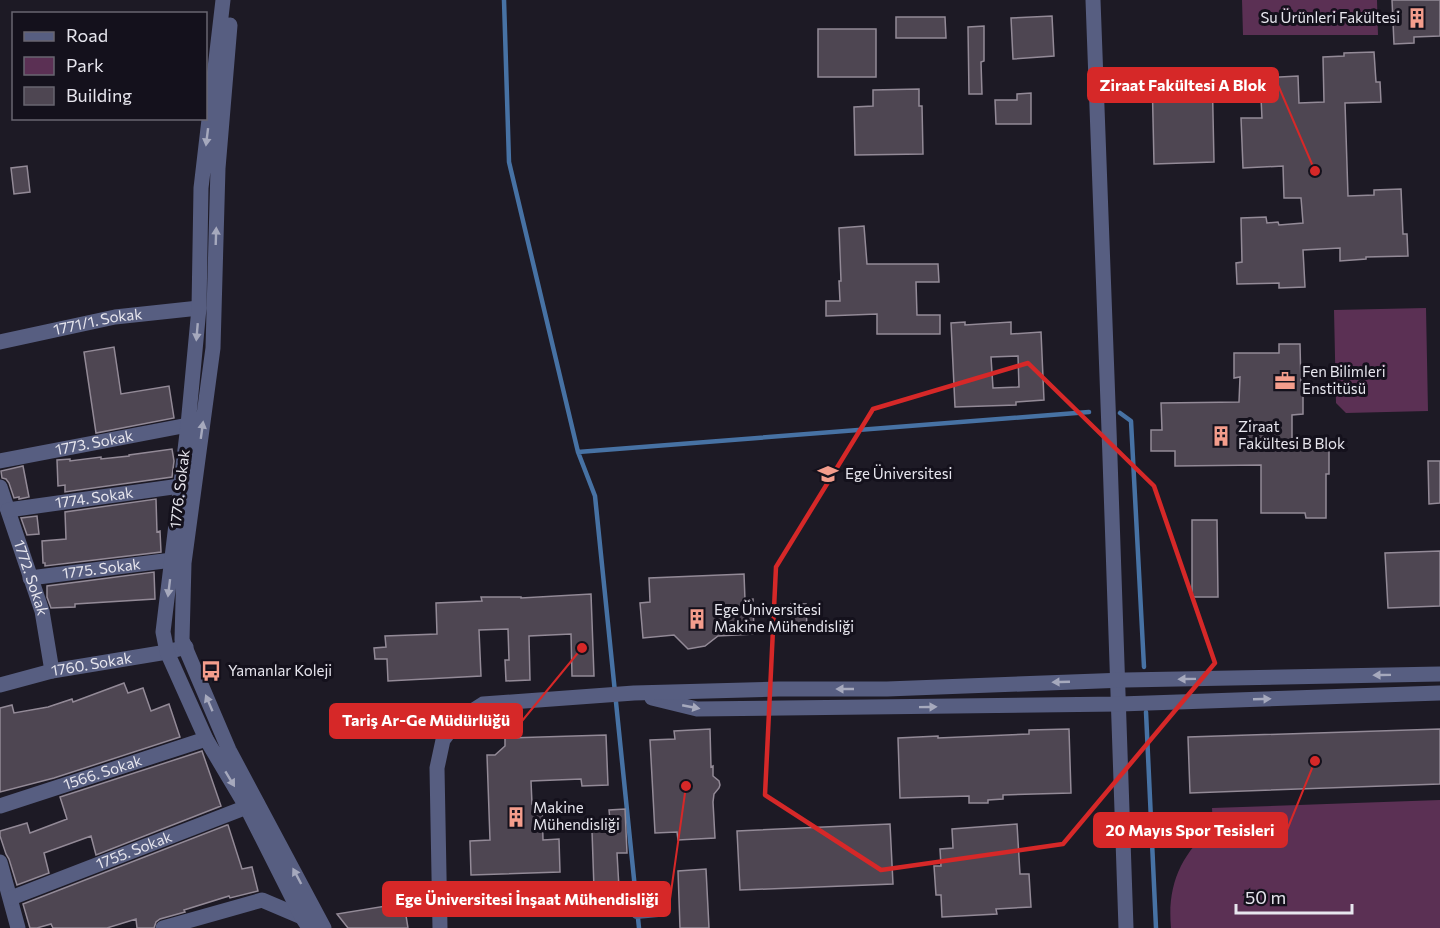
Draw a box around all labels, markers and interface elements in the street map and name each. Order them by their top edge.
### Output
building icon: Su Ürünleri Fakültesi [1405,6,1429,30]
place label: Su Ürünleri Fakültesi [1260,8,1400,26]
legend [12,12,207,120]
text: Road [66,24,108,46]
text: Park [66,54,104,76]
callout: Ziraat Fakültesi A Blok [1088,68,1278,102]
text: Ziraat Fakültesi A Blok [1100,75,1267,94]
text: Building [66,84,132,106]
one-way arrow [202,128,212,147]
one-way arrow [211,226,221,245]
street label: 1771/1. Sokak [52,304,143,338]
one-way arrow [192,322,201,341]
place label: Fen Bilimleri Enstitüsü [1302,362,1386,397]
office icon: Fen Bilimleri Enstitüsü [1273,369,1297,393]
place label: Ziraat Fakültesi B Blok [1238,417,1345,452]
one-way arrow [197,421,206,440]
building icon: Ziraat Fakültesi B Blok [1209,424,1233,448]
street label: 1773. Sokak [54,426,135,458]
street label: 1776. Sokak [165,448,193,529]
school or university icon: Ege Üniversitesi [816,462,840,486]
place label: Ege Üniversitesi [845,464,952,482]
street label: 1774. Sokak [54,483,134,511]
street label: 1772. Sokak [11,537,53,617]
street label: 1775. Sokak [61,554,142,582]
one-way arrow [164,579,173,598]
place label: Ege Üniversitesi Makine Mühendisliği [714,600,854,635]
building icon: Ege Üniversitesi Makine Mühendisliği [685,607,709,631]
street label: 1760. Sokak [50,648,133,679]
bus stop icon: Yamanlar Koleji [199,659,223,683]
place label: Yamanlar Koleji [228,661,332,679]
one-way arrow [1372,670,1391,680]
one-way arrow [1177,674,1196,683]
one-way arrow [1051,678,1070,687]
one-way arrow [835,684,854,694]
one-way arrow [204,693,214,711]
one-way arrow [1253,694,1272,704]
one-way arrow [918,702,937,711]
one-way arrow [682,703,701,712]
callout: Tariş Ar-Ge Müdürlüğü [330,704,522,738]
text: Tariş Ar-Ge Müdürlüğü [342,710,510,729]
street label: 1566. Sokak [61,751,144,793]
one-way arrow [225,771,235,788]
place label: Makine Mühendisliği [533,798,620,833]
building icon: Makine Mühendisliği [504,805,528,829]
callout: 20 Mayıs Spor Tesisleri [1094,813,1287,847]
text: 20 Mayıs Spor Tesisleri [1106,820,1275,839]
street label: 1755. Sokak [93,827,174,872]
one-way arrow [292,868,302,885]
scale bar [1236,877,1352,915]
callout: Ege Üniversitesi İnşaat Mühendisliği [383,882,670,916]
text: 50 m [1245,886,1286,908]
text: Ege Üniversitesi İnşaat Mühendisliği [395,889,659,908]

